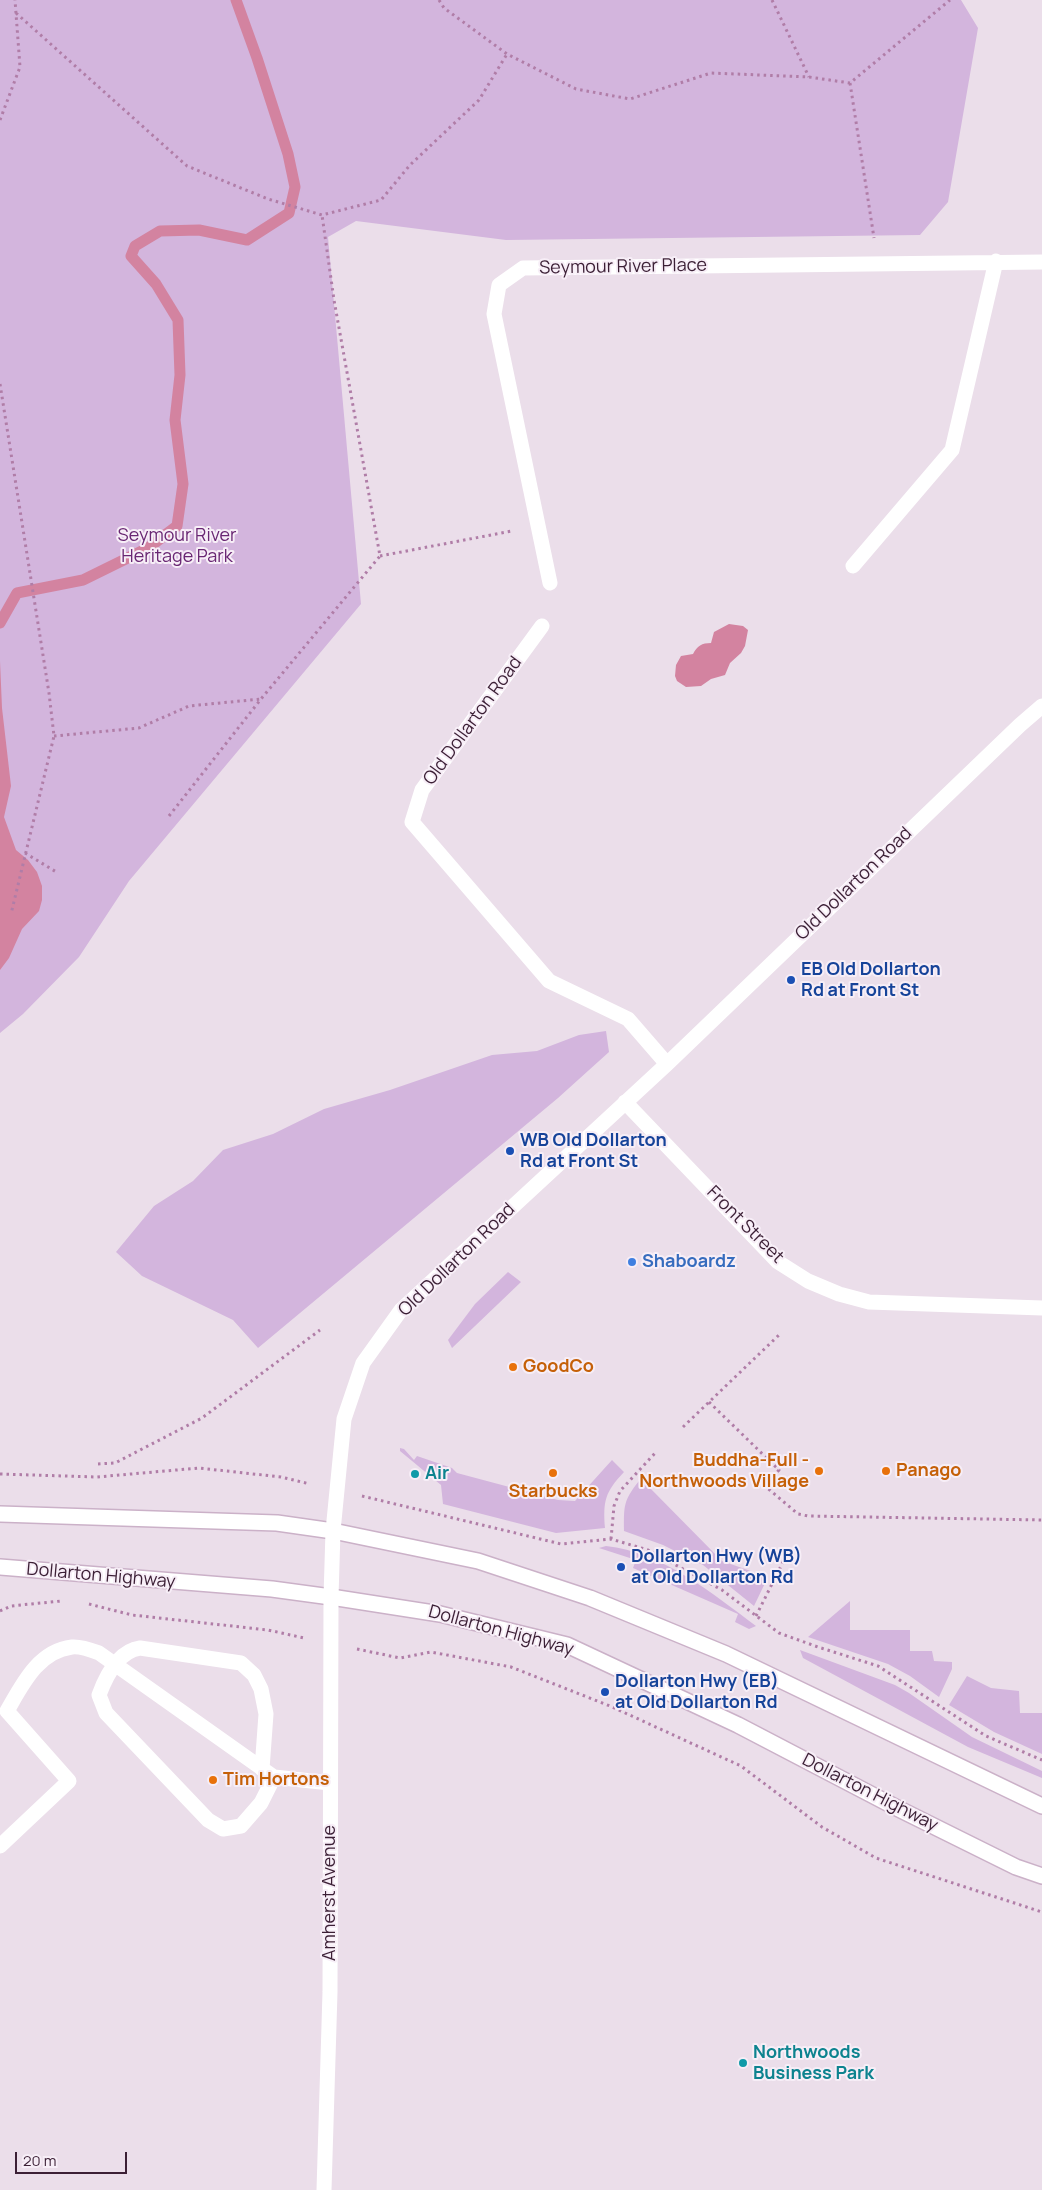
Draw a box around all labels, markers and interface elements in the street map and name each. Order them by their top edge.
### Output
street label: Seymour River Place [539,255,707,279]
park label: Seymour River Heritage Park [118,525,236,568]
street label: Old Dollarton Road [419,653,527,789]
street label: Old Dollarton Road [791,823,917,945]
place label: EB Old Dollarton Rd at Front St [801,959,941,1002]
marker: EB Old Dollarton Rd at Front St [785,974,797,986]
place label: WB Old Dollarton Rd at Front St [520,1130,667,1172]
marker: WB Old Dollarton Rd at Front St [504,1145,516,1157]
street label: Front Street [702,1182,788,1268]
street label: Old Dollarton Road [394,1199,520,1321]
place label: Shaboardz [642,1251,736,1273]
marker: Shaboardz [626,1256,638,1268]
place label: GoodCo [523,1356,594,1378]
marker: GoodCo [507,1361,519,1373]
place label: Buddha-Full - Northwoods Village [639,1450,809,1492]
place label: Panago [896,1460,961,1482]
place label: Air [425,1463,449,1485]
marker: Buddha-Full - Northwoods Village [813,1465,825,1477]
marker: Panago [880,1465,892,1477]
marker: Starbucks [547,1467,559,1479]
marker: Air [409,1468,421,1480]
place label: Starbucks [508,1481,598,1503]
place label: Dollarton Hwy (WB) at Old Dollarton Rd [631,1546,802,1588]
street label: Dollarton Highway [26,1559,176,1593]
marker: Dollarton Hwy (WB) at Old Dollarton Rd [615,1561,627,1573]
street label: Dollarton Highway [426,1601,576,1661]
place label: Dollarton Hwy (EB) at Old Dollarton Rd [615,1671,779,1714]
marker: Dollarton Hwy (EB) at Old Dollarton Rd [599,1686,611,1698]
street label: Dollarton Highway [798,1749,942,1837]
place label: Tim Hortons [223,1769,329,1791]
marker: Tim Hortons [207,1774,219,1786]
street label: Amherst Avenue [319,1825,341,1961]
place label: Northwoods Business Park [753,2042,874,2084]
marker: Northwoods Business Park [737,2057,749,2069]
scale bar [18,2142,130,2174]
text: 20 m [23,2150,56,2171]

